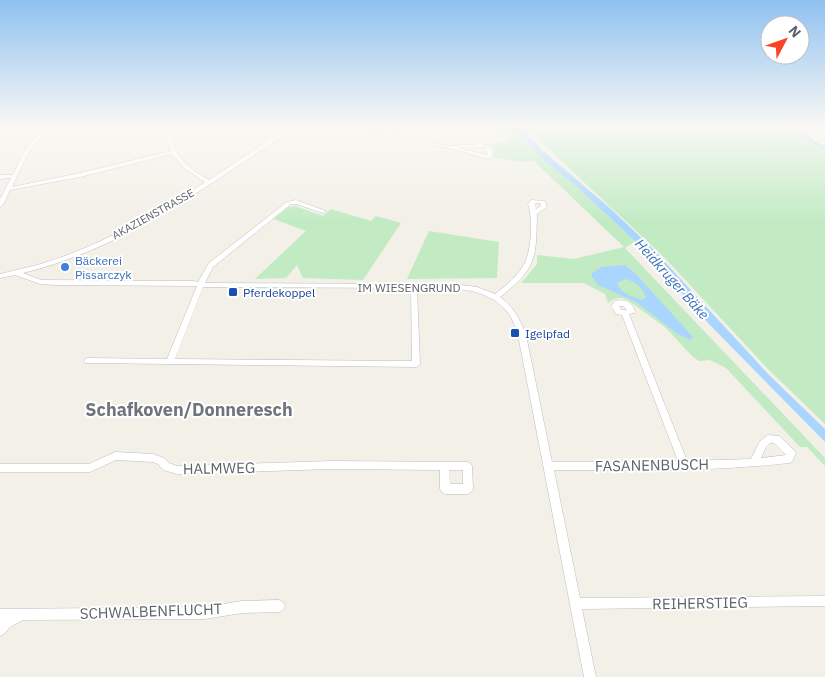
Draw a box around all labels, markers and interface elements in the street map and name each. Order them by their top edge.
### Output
north arrow [760,15,810,65]
text: N [785,22,805,41]
street label: AKAZIENSTRASSE [109,186,197,242]
water label: Heidkruger Bäke [631,235,713,323]
place label: Bäckerei Pissarczyk [75,253,132,282]
marker: Bäckerei Pissarczyk [59,261,71,273]
street label: IM WIESENGRUND [358,280,460,295]
place label: Pferdekoppel [243,285,315,300]
marker: Pferdekoppel [227,286,239,298]
place label: Igelpfad [525,326,570,341]
marker: Igelpfad [509,327,521,339]
district label: Schafkoven/Donneresch [85,398,293,421]
street label: FASANENBUSCH [595,455,709,475]
street label: HALMWEG [183,458,255,478]
street label: REIHERSTIEG [652,593,748,613]
street label: SCHWALBENFLUCHT [80,599,223,623]

